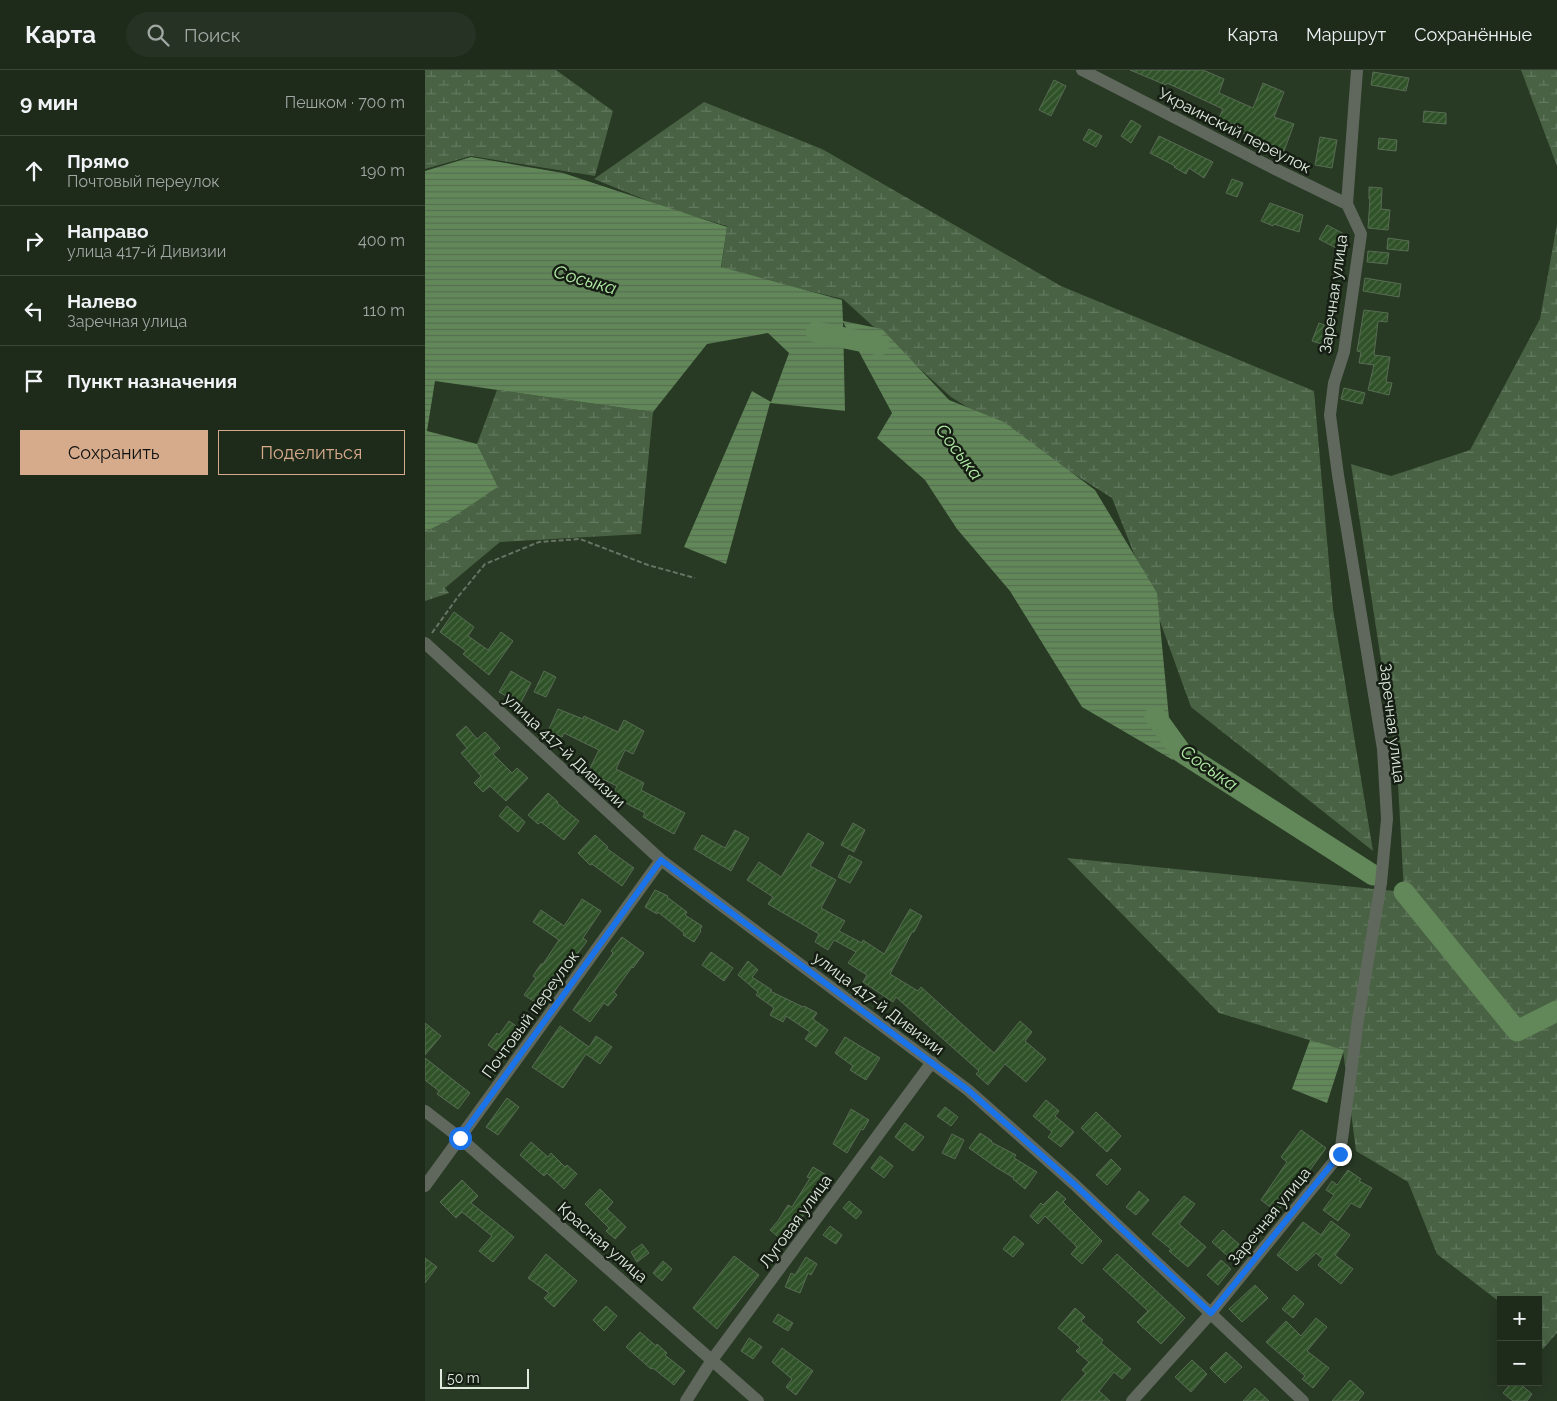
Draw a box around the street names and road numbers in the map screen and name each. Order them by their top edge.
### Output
street label: Украинский переулок [1155,84,1314,177]
street label: Заречная улица [1316,233,1351,355]
street label: Заречная улица [1376,662,1409,784]
street label: улица 417-й Дивизии [500,689,629,812]
street label: Почтовый переулок [478,947,583,1082]
street label: улица 417-й Дивизии [809,948,948,1059]
street label: Заречная улица [1224,1164,1315,1269]
street label: Луговая улица [755,1171,836,1272]
street label: Красная улица [554,1198,651,1287]

